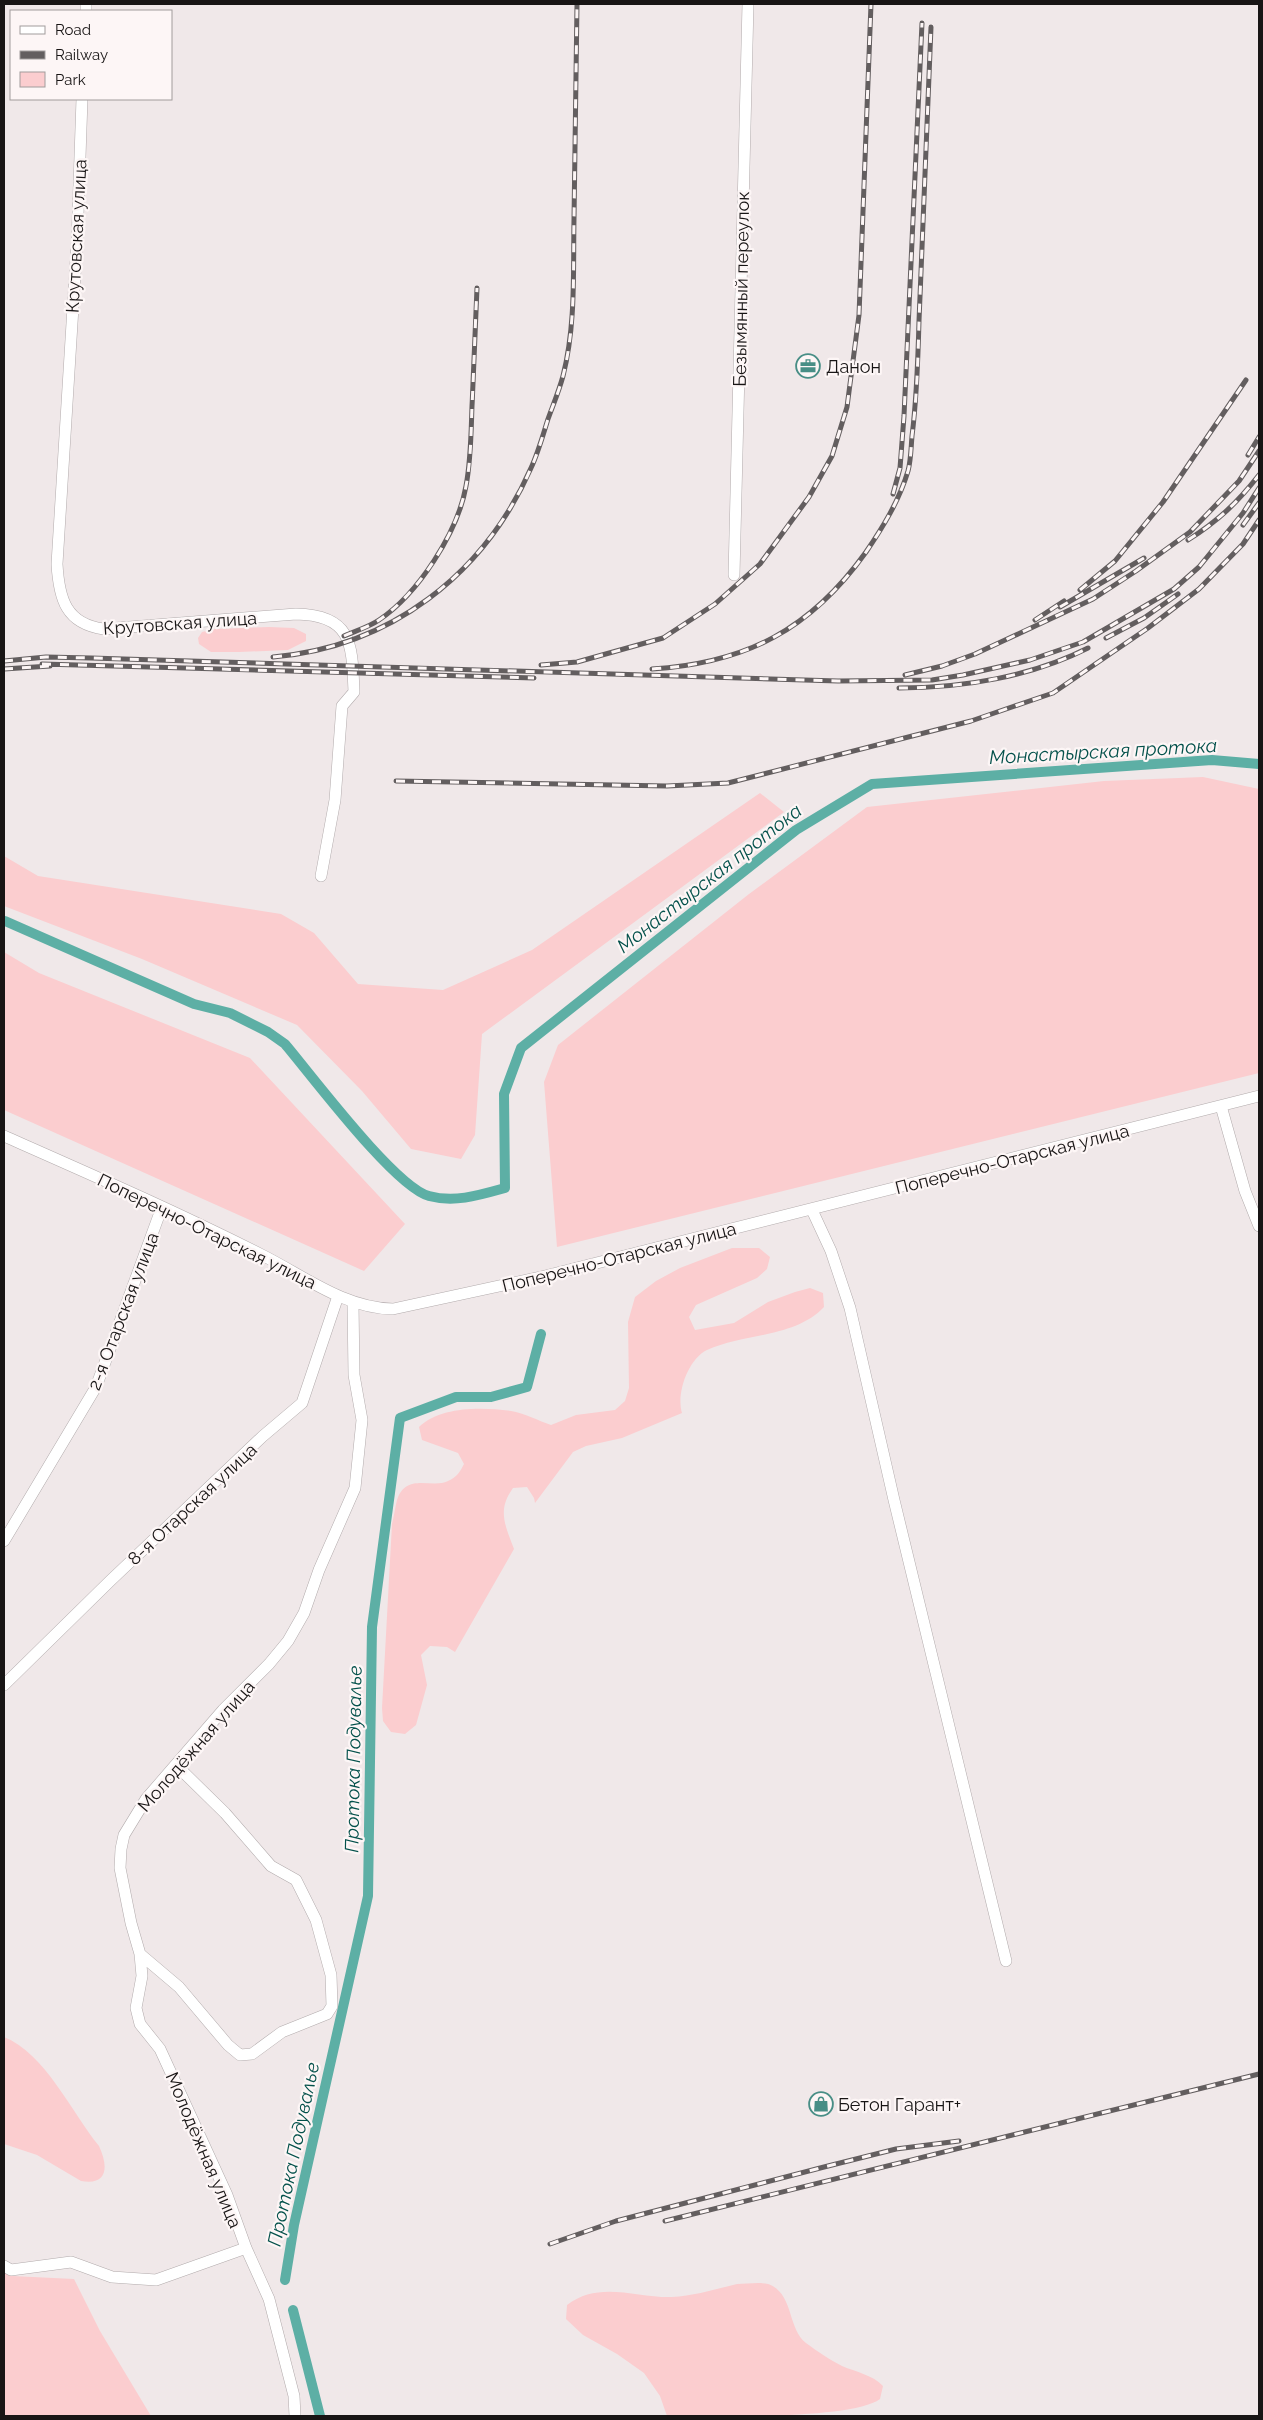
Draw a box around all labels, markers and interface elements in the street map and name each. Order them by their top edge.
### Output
legend [10,10,172,100]
text: Road [55,21,91,39]
text: Railway [55,46,108,64]
text: Park [55,71,86,89]
street label: Крутовская улица [61,158,91,314]
street label: Безымянный переулок [729,191,753,387]
office icon: Данон [795,353,821,379]
place label: Данон [826,356,881,377]
street label: Крутовская улица [102,607,258,639]
water label: Монастырская протока [989,734,1217,768]
water label: Монастырская протока [612,799,806,957]
street label: Поперечно-Отарская улица [893,1120,1131,1198]
street label: Поперечно-Отарская улица [94,1169,320,1293]
street label: Поперечно-Отарская улица [500,1218,738,1296]
street label: 2-я Отарская улица [83,1229,163,1393]
street label: 8-я Отарская улица [123,1439,261,1569]
water label: Протока Подувалье [340,1665,366,1853]
street label: Молодёжная улица [133,1676,259,1816]
water label: Протока Подувалье [263,2060,323,2248]
street label: Молодёжная улица [162,2069,246,2231]
shop icon: Бетон Гарант+ [808,2091,834,2117]
place label: Бетон Гарант+ [838,2094,961,2115]

